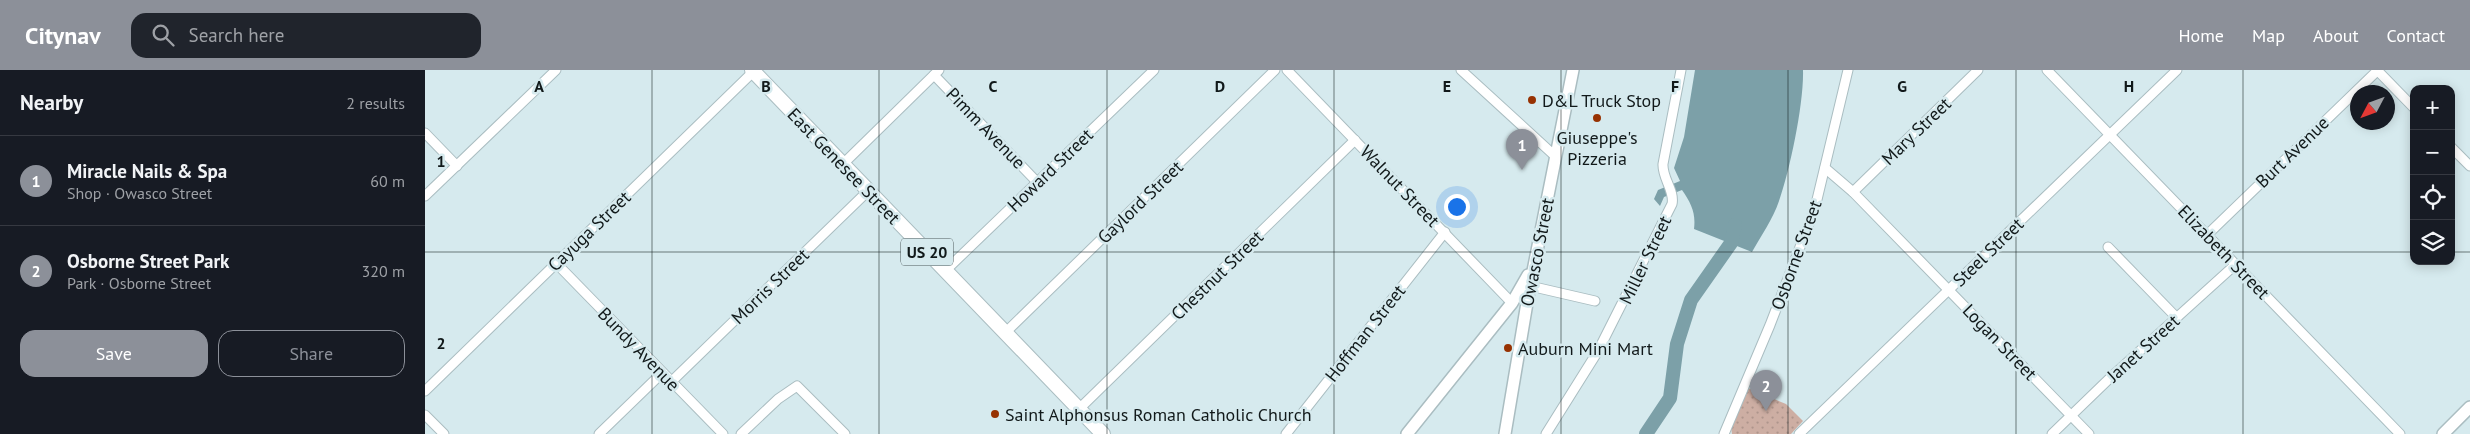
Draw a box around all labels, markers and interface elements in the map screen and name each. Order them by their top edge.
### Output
search box [131,13,481,58]
text: Citynav [25,20,101,51]
icon: search [149,21,177,49]
text: Search here [189,23,284,47]
text: Home [2178,24,2224,47]
text: Map [2252,24,2285,47]
text: About [2313,24,2359,47]
text: Contact [2387,24,2445,47]
text: A [534,76,544,96]
text: B [761,76,771,96]
text: C [989,76,998,96]
text: D [1215,76,1225,96]
text: E [1443,76,1451,96]
text: F [1671,76,1679,96]
text: G [1897,76,1907,96]
text: H [2124,76,2134,96]
street label: Pimm Avenue [941,82,1031,174]
north arrow [2350,85,2395,130]
map controls [2410,85,2455,265]
button: + [2410,85,2455,130]
text: Nearby [20,89,83,116]
place label: D&L Truck Stop [1542,89,1661,112]
street label: Mary Street [1876,92,1956,170]
text: 2 results [346,93,405,113]
marker: D&L Truck Stop [1526,94,1538,106]
street label: East Genesee Street [783,103,905,229]
street label: Burt Avenue [2250,111,2334,193]
marker: Giuseppe's Pizzeria [1591,112,1603,124]
street label: Howard Street [1002,123,1098,217]
place label: Giuseppe's Pizzeria [1556,126,1638,170]
pin: 1 [1506,129,1538,170]
button: − [2410,130,2455,175]
street label: Walnut Street [1355,140,1445,232]
text: 1 [436,151,446,171]
street label: Gaylord Street [1093,156,1187,248]
text: Miracle Nails & Spa [67,159,227,183]
text: 1 [31,171,41,191]
text: 60 m [370,171,405,191]
button: locate [2410,175,2455,220]
text: Shop · Owasco Street [67,183,212,203]
street label: Cayuga Street [543,186,635,276]
your location [1444,194,1470,220]
street label: Owasco Street [1515,196,1559,308]
street label: Osborne Street [1766,197,1826,313]
street label: Elizabeth Street [2173,200,2275,304]
street label: Miller Street [1614,212,1676,308]
street label: Steel Street [1948,213,2028,291]
button: layers [2410,220,2455,265]
street label: Chestnut Street [1166,225,1268,325]
road number: US 20 [901,238,953,266]
street label: Morris Street [726,243,814,329]
text: Osborne Street Park [67,249,229,273]
text: 2 [31,261,41,281]
text: 320 m [362,261,405,281]
text: Park · Osborne Street [67,273,211,293]
street label: Hoffman Street [1320,280,1410,386]
street label: Logan Street [1958,299,2042,385]
street label: Bundy Avenue [593,302,685,396]
street label: Janet Street [2101,309,2184,387]
button: Save [20,330,208,377]
button: Share [218,330,405,377]
text: 2 [436,333,446,353]
place label: Auburn Mini Mart [1518,337,1653,360]
marker: Auburn Mini Mart [1502,342,1514,354]
pin: 2 [1750,370,1782,411]
place label: Saint Alphonsus Roman Catholic Church [1005,403,1312,426]
marker: Saint Alphonsus Roman Catholic Church [989,408,1001,420]

